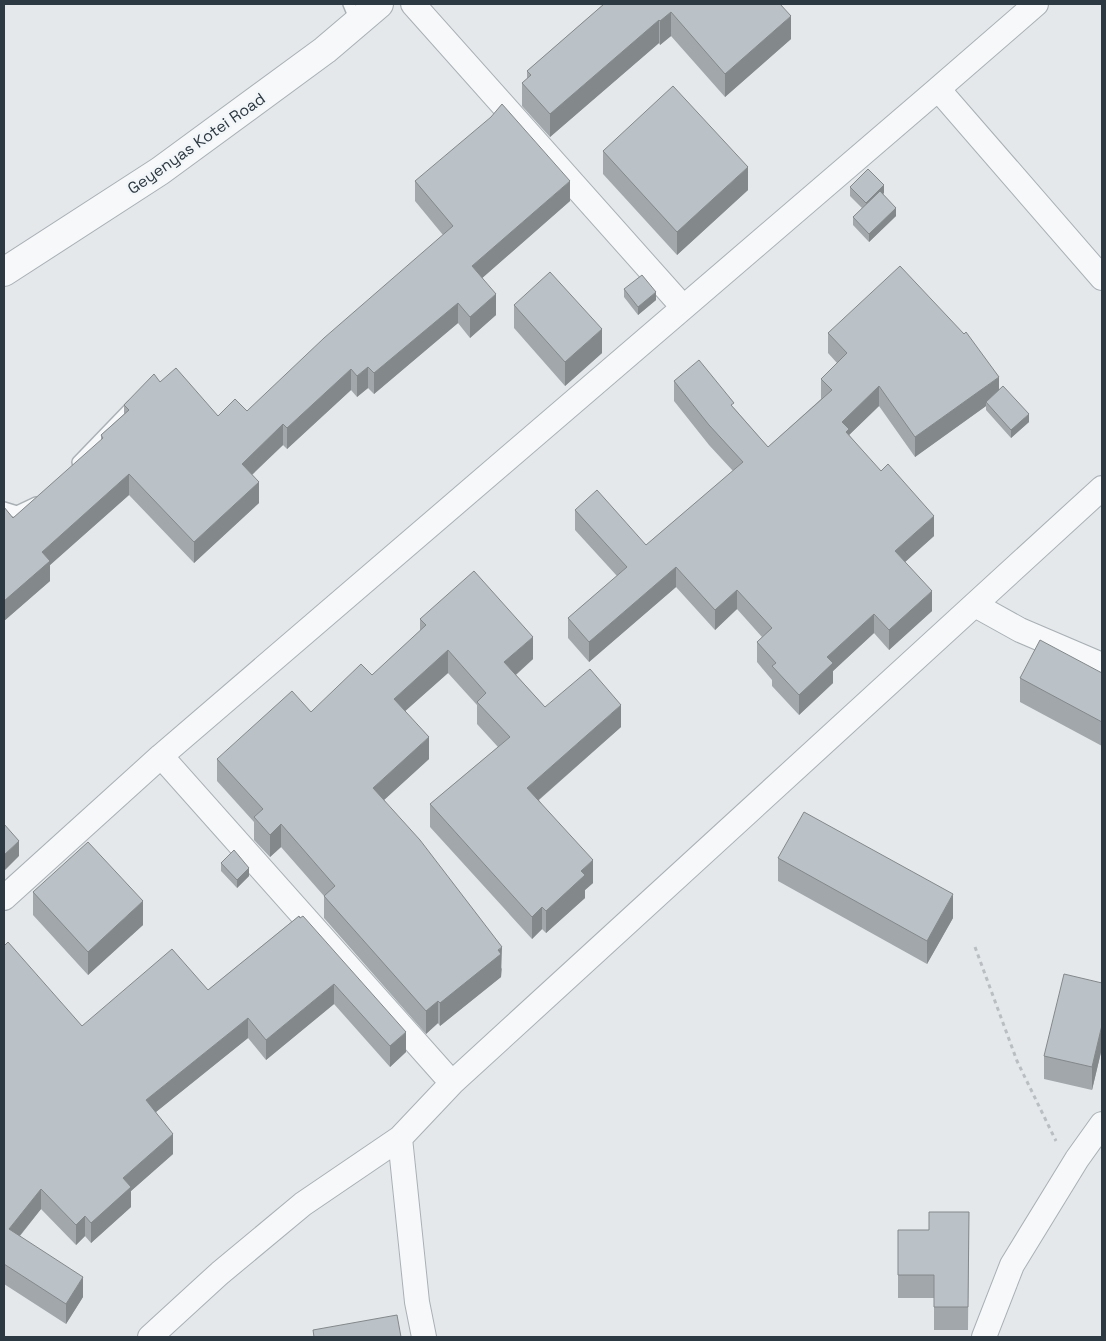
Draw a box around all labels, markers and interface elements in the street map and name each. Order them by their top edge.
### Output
street label: Geyenyas Kotei Road [123,88,269,199]

